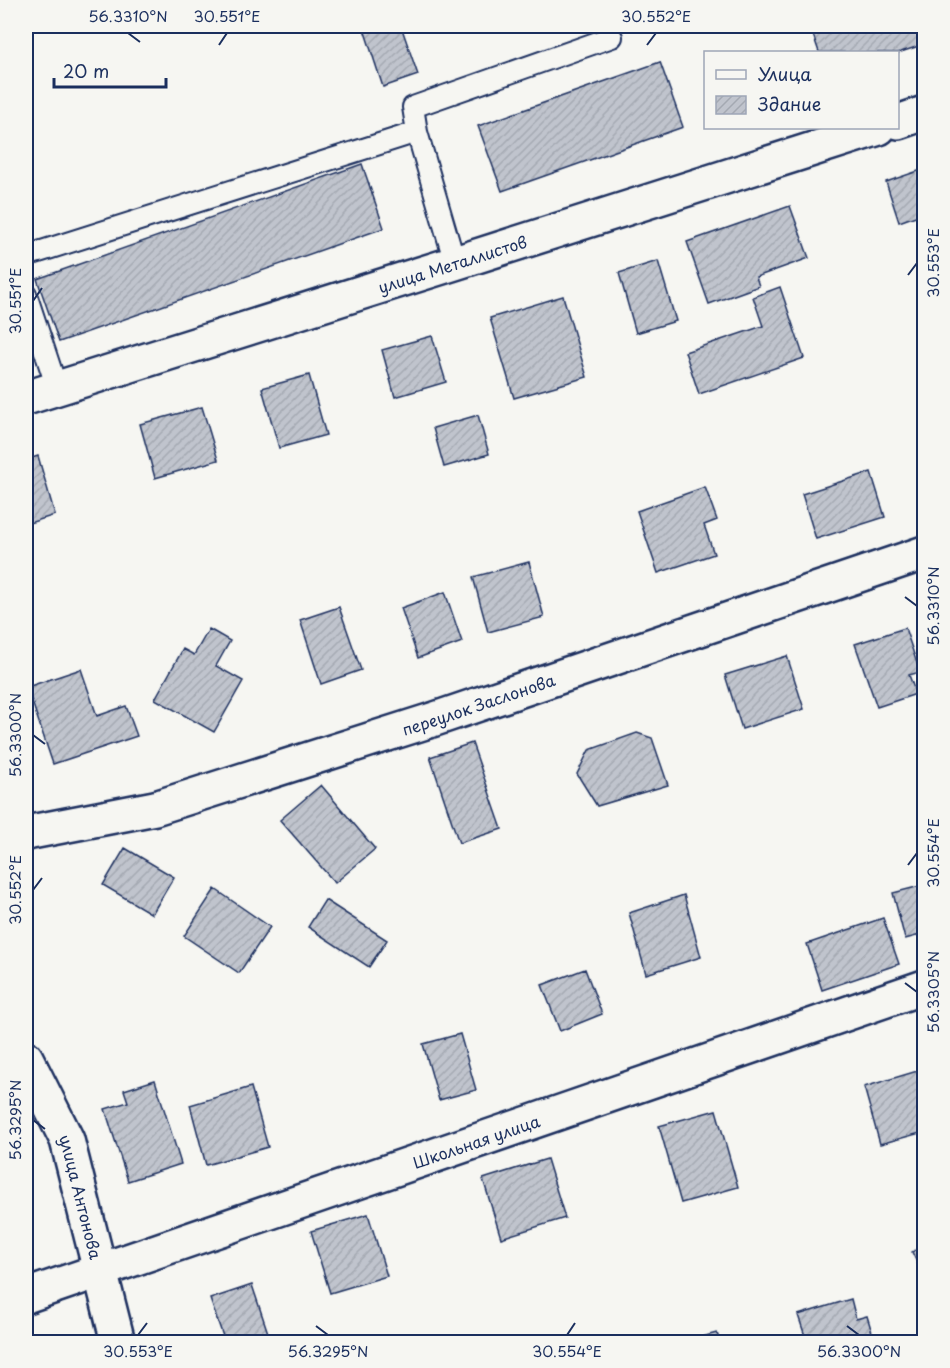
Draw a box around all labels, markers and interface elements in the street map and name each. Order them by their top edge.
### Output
text: 56.3310°N [88,4,168,27]
text: 30.551°E [194,4,260,27]
text: 30.552°E [621,4,691,27]
scale bar [54,51,166,89]
legend [704,51,899,129]
text: 20 m [63,57,109,84]
text: Улица [758,60,812,87]
text: Здание [758,90,821,117]
text: 30.553°E [921,228,944,298]
street label: улица Металлистов [375,229,530,299]
text: 30.551°E [3,268,26,334]
text: 56.3310°N [921,566,944,646]
street label: переулок Заслонова [399,667,558,741]
text: 56.3300°N [3,693,26,777]
text: 30.554°E [921,818,944,888]
text: 30.552°E [3,855,26,925]
text: 56.3305°N [921,951,944,1033]
text: 56.3295°N [3,1079,26,1161]
street label: Школьная улица [409,1108,543,1174]
street label: улица Антонова [54,1129,109,1262]
text: 30.553°E [103,1339,173,1362]
text: 56.3295°N [287,1339,369,1362]
text: 30.554°E [532,1339,602,1362]
text: 56.3300°N [817,1339,901,1362]

